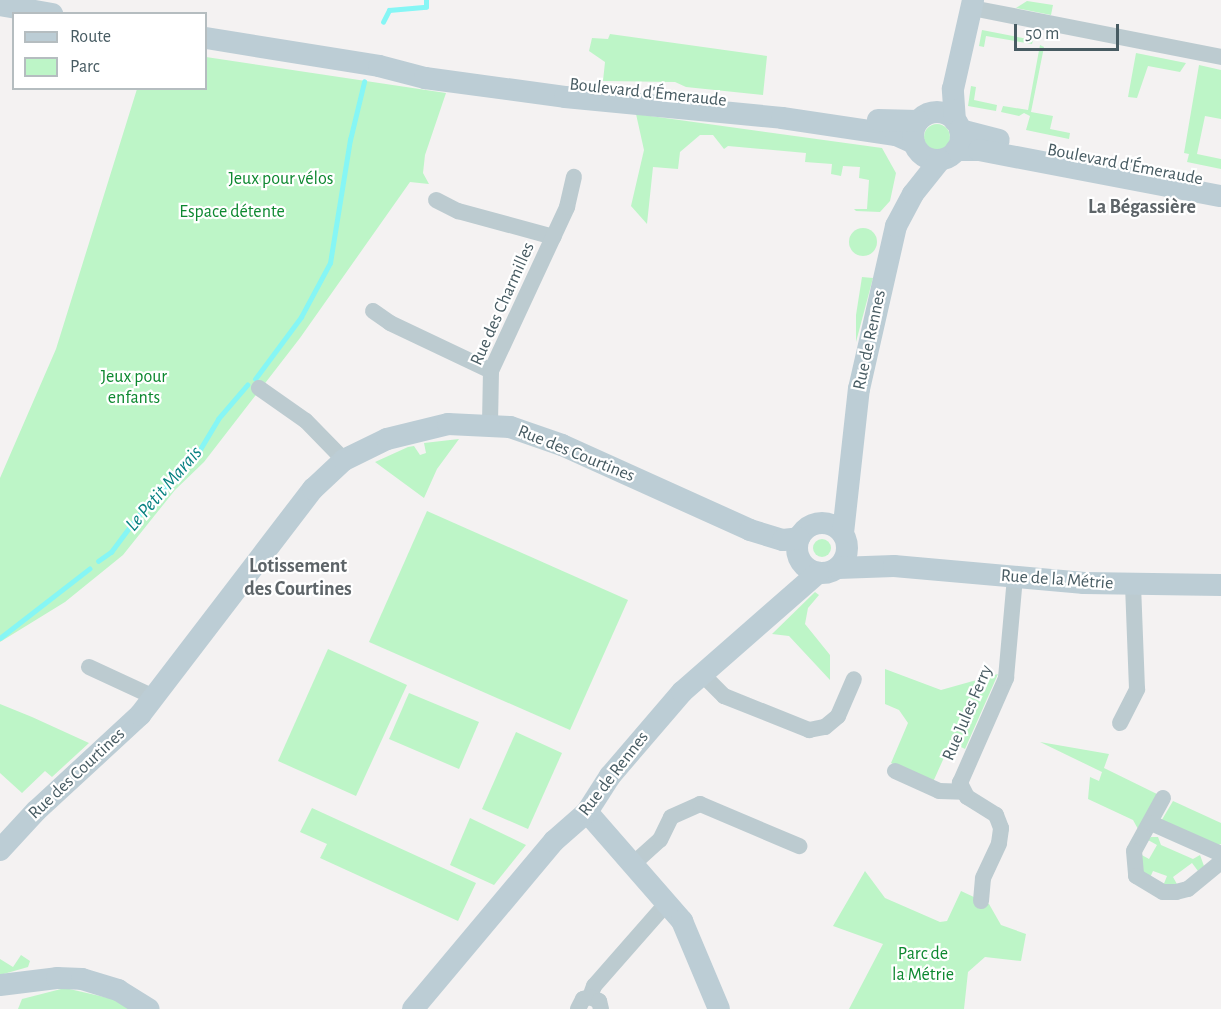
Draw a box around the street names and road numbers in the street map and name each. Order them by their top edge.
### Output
street label: Boulevard d'Émeraude [568,74,728,112]
street label: Boulevard d'Émeraude [1045,139,1205,191]
street label: Rue des Charmilles [466,239,540,369]
street label: Rue de Rennes [849,288,891,392]
street label: Rue des Courtines [514,421,638,487]
street label: Rue de la Métrie [1000,565,1114,595]
street label: Rue Jules Ferry [938,662,998,764]
street label: Rue des Courtines [24,724,130,824]
street label: Rue de Rennes [574,727,654,821]

